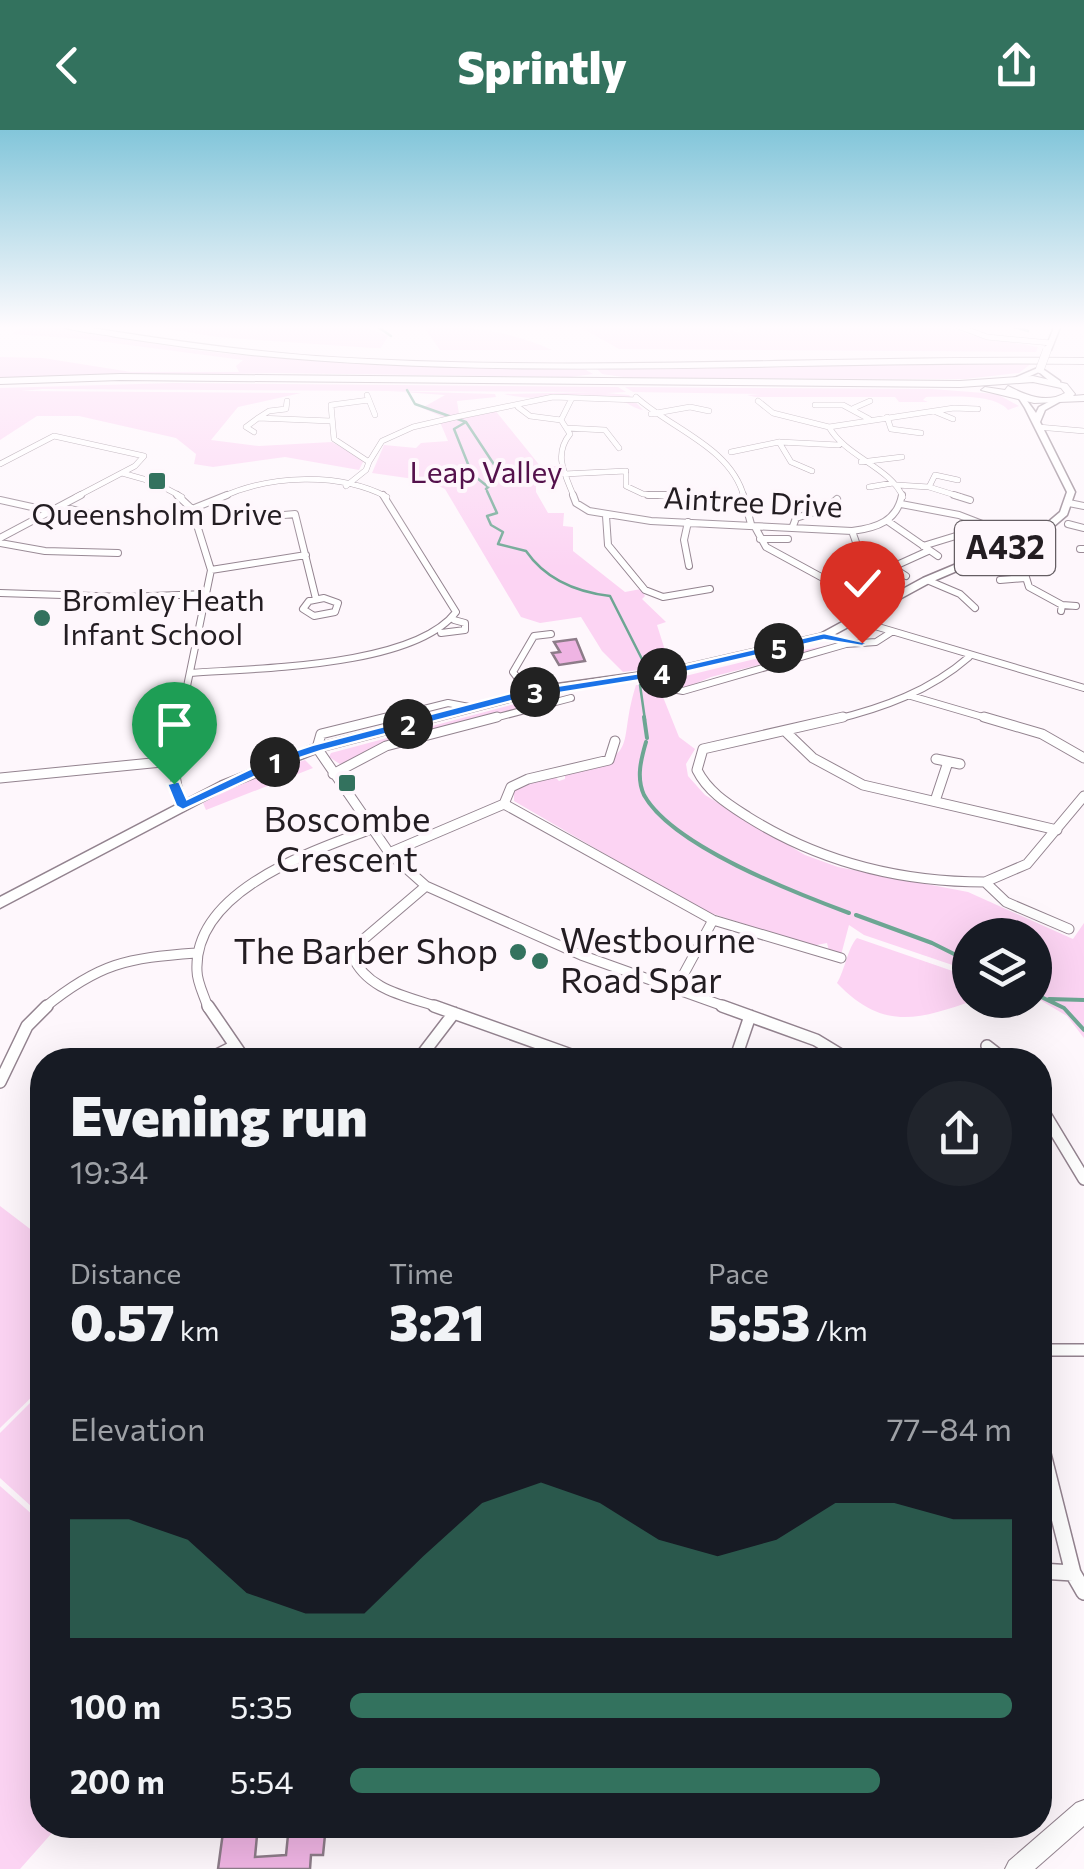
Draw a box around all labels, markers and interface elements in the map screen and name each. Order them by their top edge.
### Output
icon: back [40,38,95,93]
text: Sprintly [457,38,627,93]
icon: share [989,38,1044,93]
park label: Leap Valley [409,452,563,489]
marker: Queensholm Drive [146,470,168,492]
street label: Aintree Drive [663,477,844,524]
place label: Queensholm Drive [32,494,282,531]
road number: A432 [955,521,1055,575]
pin [820,541,905,644]
icon: check [835,556,890,611]
place label: Bromley Heath Infant School [62,580,265,651]
marker: Bromley Heath Infant School [31,607,53,629]
pin: 5 [754,623,804,673]
text: 5 [771,631,787,665]
pin: 4 [637,648,687,698]
text: 4 [653,656,671,690]
pin: 3 [510,667,560,717]
text: 3 [527,675,543,709]
pin [132,682,217,785]
icon: arrive [147,697,202,752]
pin: 2 [383,699,433,749]
text: 2 [400,707,416,741]
pin: 1 [250,737,300,787]
text: 1 [269,745,281,779]
marker: Boscombe Crescent [336,772,358,794]
place label: Boscombe Crescent [263,796,431,879]
place label: Westbourne Road Spar [560,917,756,1000]
map controls [952,918,1052,1018]
button: layers [952,918,1052,1018]
place label: The Barber Shop [233,928,498,971]
marker: The Barber Shop [507,941,529,963]
marker: Westbourne Road Spar [529,950,551,972]
text: Evening run [70,1080,368,1147]
button: share [907,1081,1012,1186]
text: 19:34 [70,1151,148,1191]
text: Distance [70,1256,181,1290]
text: Time [389,1256,453,1290]
text: Pace [708,1256,769,1290]
text: 0.57 [70,1290,174,1351]
text: 3:21 [389,1290,485,1351]
text: 5:53 [708,1290,810,1351]
text: km [174,1313,219,1347]
text: /km [810,1313,868,1347]
text: Elevation [70,1408,205,1448]
text: 77–84 m [887,1408,1012,1448]
text: 100 m [70,1686,161,1726]
text: 5:35 [230,1686,293,1726]
text: 200 m [70,1761,165,1801]
text: 5:54 [230,1761,294,1801]

